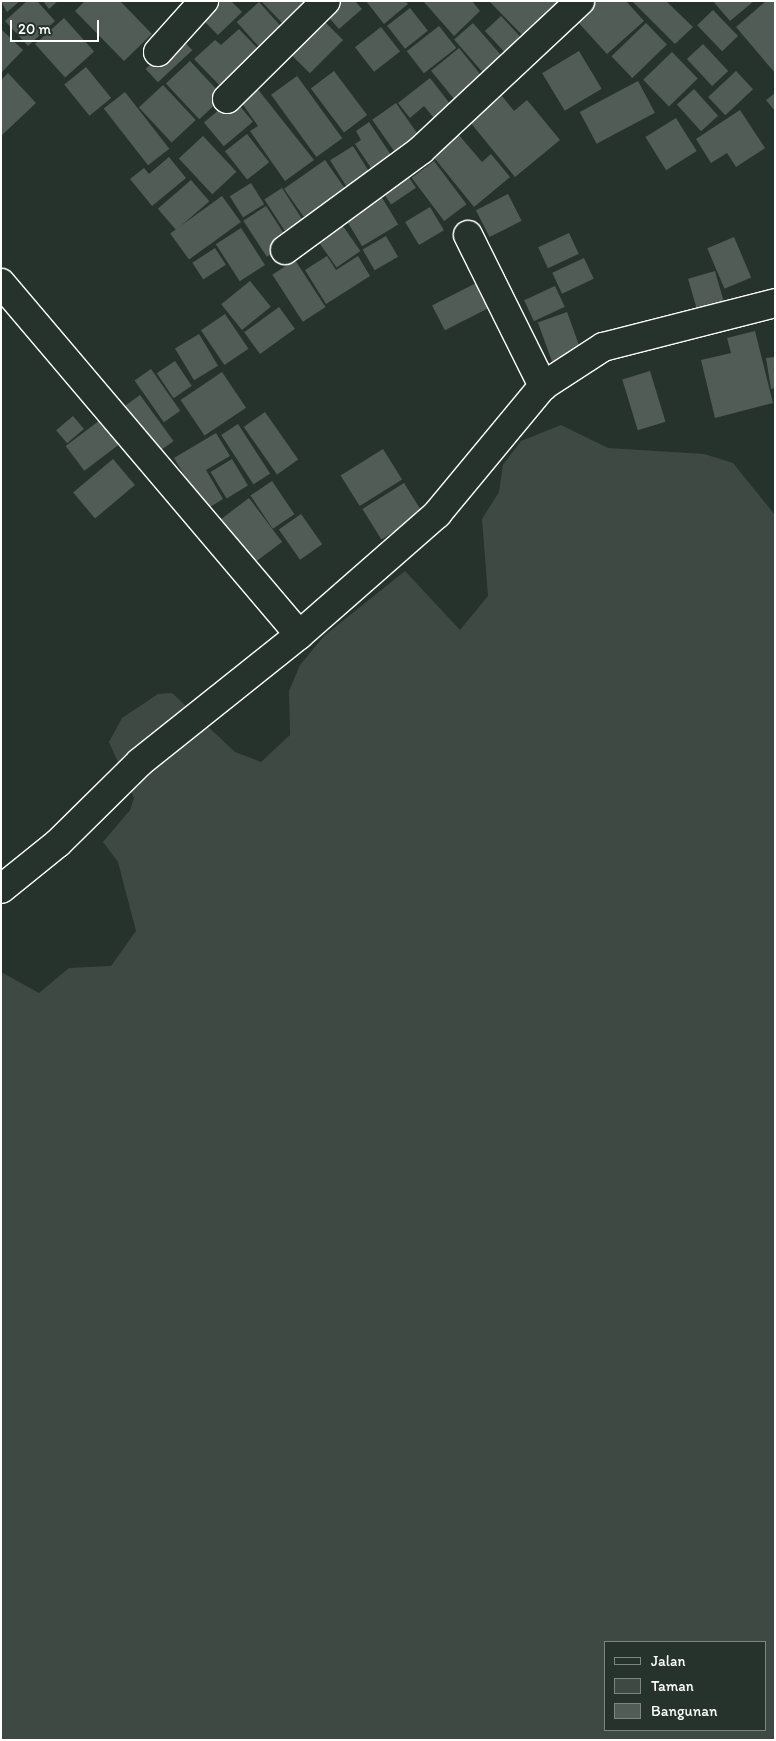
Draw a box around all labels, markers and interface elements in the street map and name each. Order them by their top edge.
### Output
scale bar [12,10,101,42]
text: 20 m [18,20,51,38]
legend [604,1641,766,1731]
text: Jalan [651,1652,685,1670]
text: Taman [651,1677,694,1695]
text: Bangunan [651,1702,718,1720]

